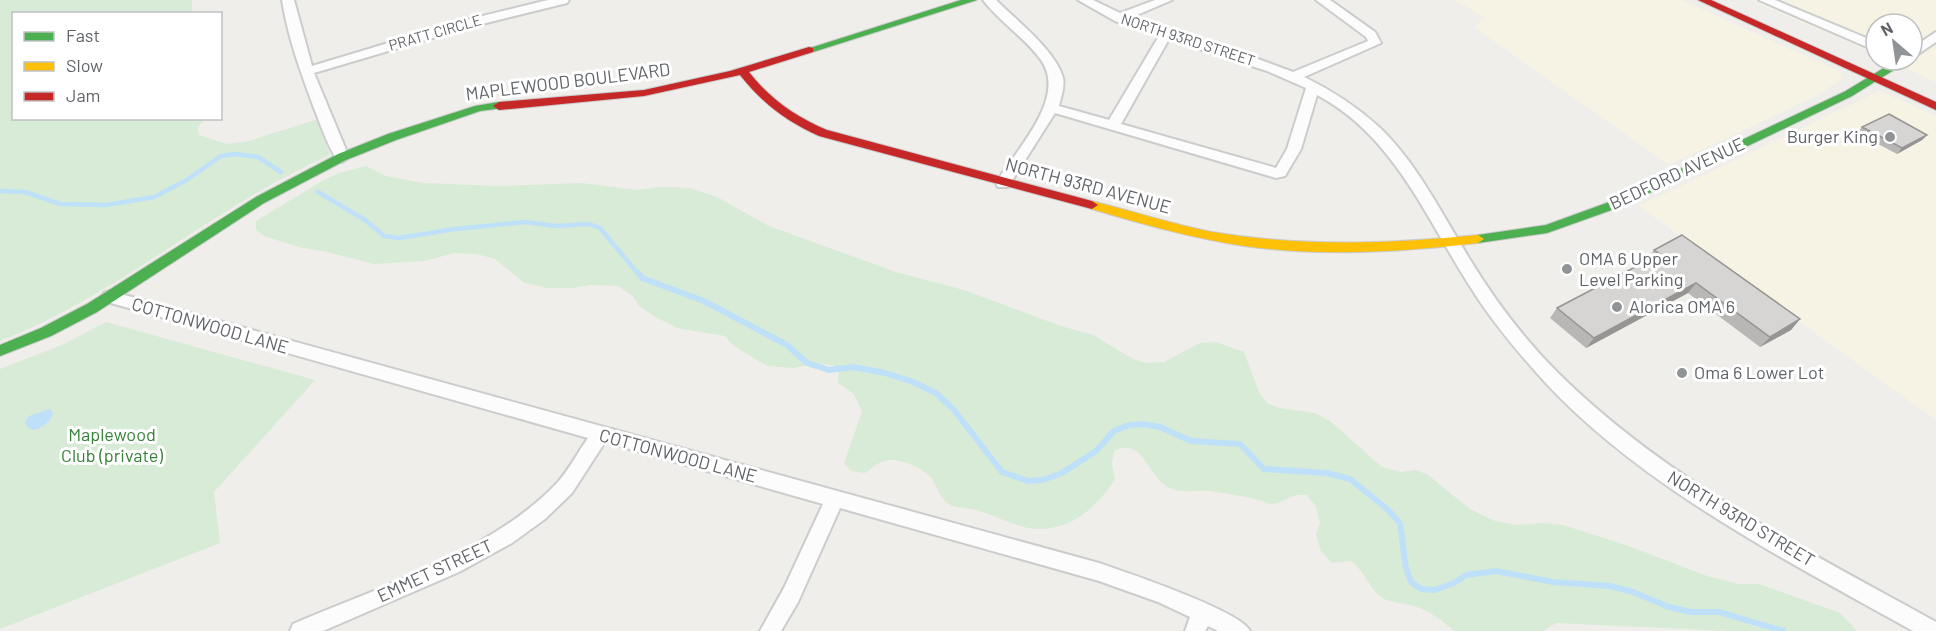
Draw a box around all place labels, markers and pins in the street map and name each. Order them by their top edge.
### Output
place label: Burger King [1787,125,1878,147]
marker: Burger King [1883,130,1897,144]
place label: OMA 6 Upper Level Parking [1579,247,1683,290]
marker: OMA 6 Upper Level Parking [1560,262,1574,276]
place label: Alorica OMA 6 [1629,295,1735,317]
marker: Alorica OMA 6 [1610,300,1624,314]
place label: Oma 6 Lower Lot [1694,361,1824,383]
marker: Oma 6 Lower Lot [1675,366,1689,380]

